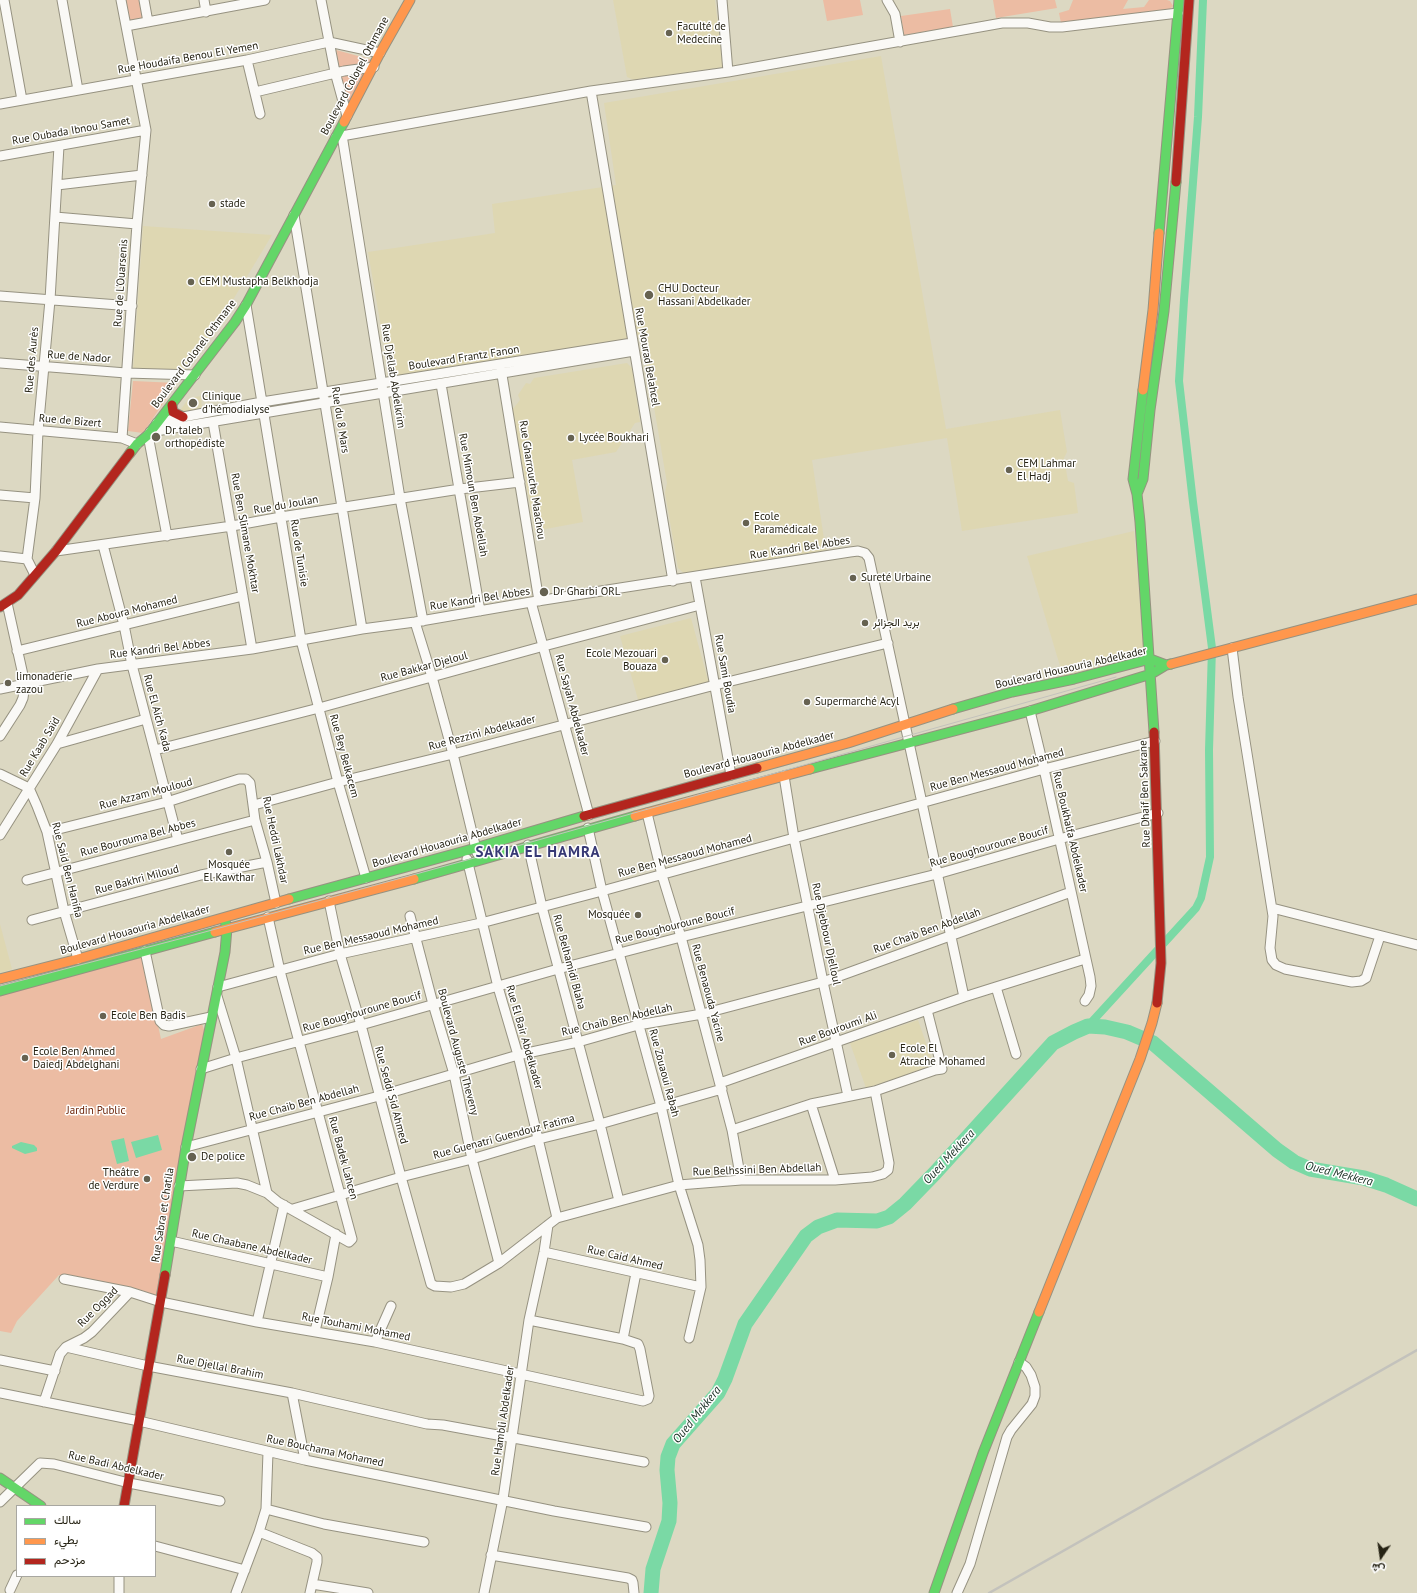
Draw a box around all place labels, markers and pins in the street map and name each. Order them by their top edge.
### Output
place label: Faculté de Medecine [677,20,726,46]
marker: Faculté de Medecine [664,28,674,38]
place label: stade [220,197,245,211]
marker: stade [207,199,217,209]
place label: CEM Mustapha Belkhodja [199,275,318,289]
marker: CEM Mustapha Belkhodja [186,277,196,287]
place label: CHU Docteur Hassani Abdelkader [658,282,751,308]
marker: CHU Docteur Hassani Abdelkader [643,289,655,301]
place label: Clinique d'hémodialyse [202,390,270,416]
marker: Clinique d'hémodialyse [187,397,199,409]
place label: Dr taleb orthopédiste [165,424,225,450]
marker: Dr taleb orthopédiste [150,431,162,443]
place label: Lycée Boukhari [579,431,649,445]
marker: Lycée Boukhari [566,433,576,443]
place label: CEM Lahmar El Hadj [1017,457,1076,483]
marker: CEM Lahmar El Hadj [1004,465,1014,475]
place label: Ecole Paramédicale [754,510,817,536]
marker: Ecole Paramédicale [741,518,751,528]
place label: Sureté Urbaine [861,571,931,585]
marker: Sureté Urbaine [848,573,858,583]
place label: Dr Gharbi ORL [553,585,620,599]
marker: Dr Gharbi ORL [538,586,550,598]
place label: بريد الجزائر [873,616,920,630]
marker: بريد الجزائر [860,618,870,628]
place label: Ecole Mezouari Bouaza [586,647,657,673]
marker: Ecole Mezouari Bouaza [660,655,670,665]
place label: limonaderie zazou [16,670,72,696]
marker: limonaderie zazou [3,678,13,688]
place label: Supermarché Acyl [815,695,899,709]
marker: Supermarché Acyl [802,697,812,707]
marker: Mosquée El Kawthar [224,847,234,857]
place label: Mosquée El Kawthar [204,858,254,884]
place label: Mosquée [588,908,630,922]
marker: Mosquée [633,910,643,920]
place label: Ecole Ben Badis [111,1009,186,1023]
marker: Ecole Ben Badis [98,1011,108,1021]
place label: Ecole El Atrache Mohamed [900,1042,985,1068]
place label: Ecole Ben Ahmed Daiedj Abdelghani [33,1045,119,1071]
marker: Ecole El Atrache Mohamed [887,1050,897,1060]
marker: Ecole Ben Ahmed Daiedj Abdelghani [20,1053,30,1063]
place label: De police [201,1150,245,1164]
marker: De police [186,1151,198,1163]
place label: Theâtre de Verdure [88,1166,139,1192]
marker: Theâtre de Verdure [142,1174,152,1184]

